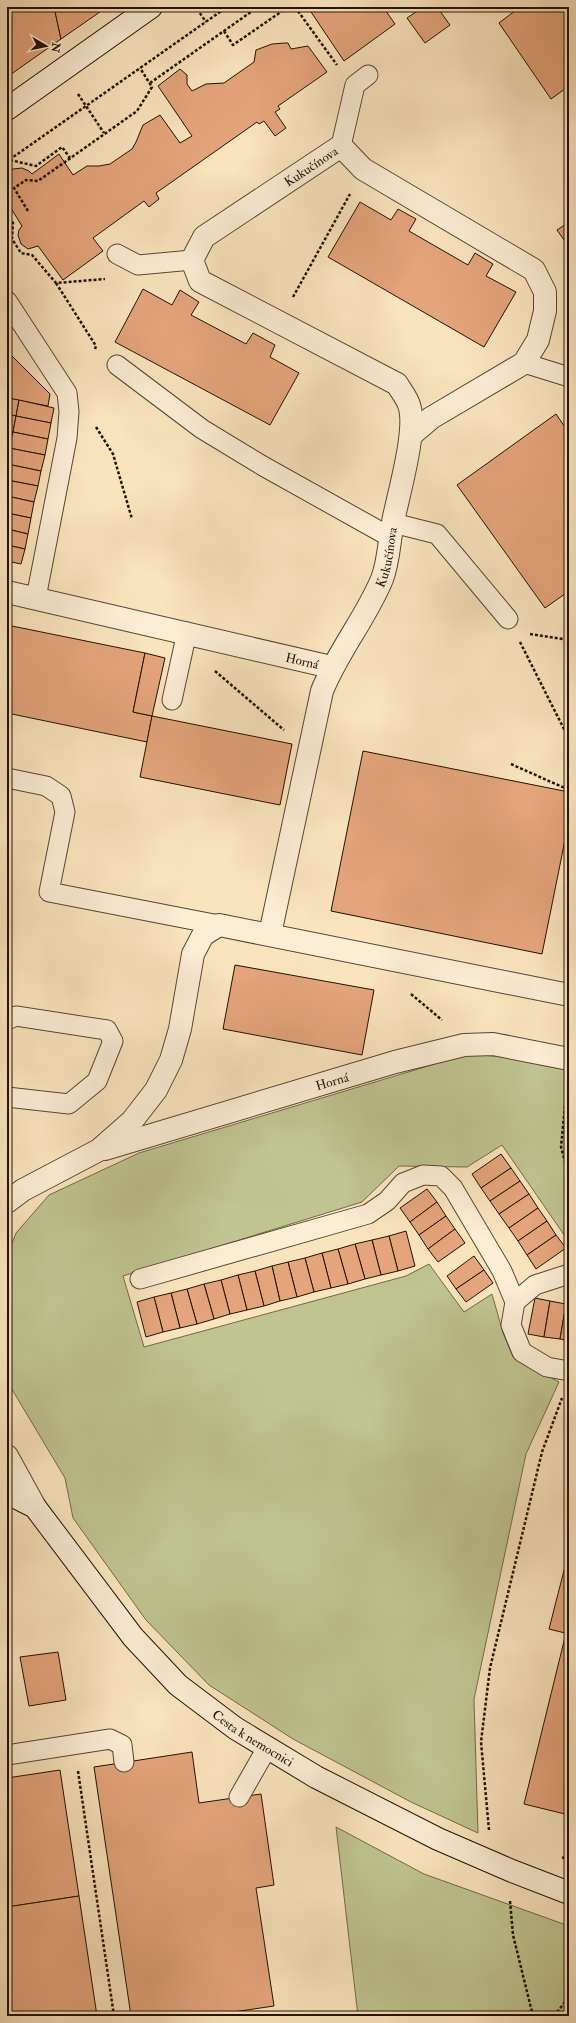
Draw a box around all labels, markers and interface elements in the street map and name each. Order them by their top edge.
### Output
north arrow [26,26,66,66]
text: N [48,41,63,54]
street label: Kukučínova [281,143,342,190]
street label: Kukučínova [372,526,401,590]
street label: Horná [284,650,321,673]
street label: Horná [314,1069,351,1094]
street label: Cesta k nemocnici [209,1707,297,1771]

